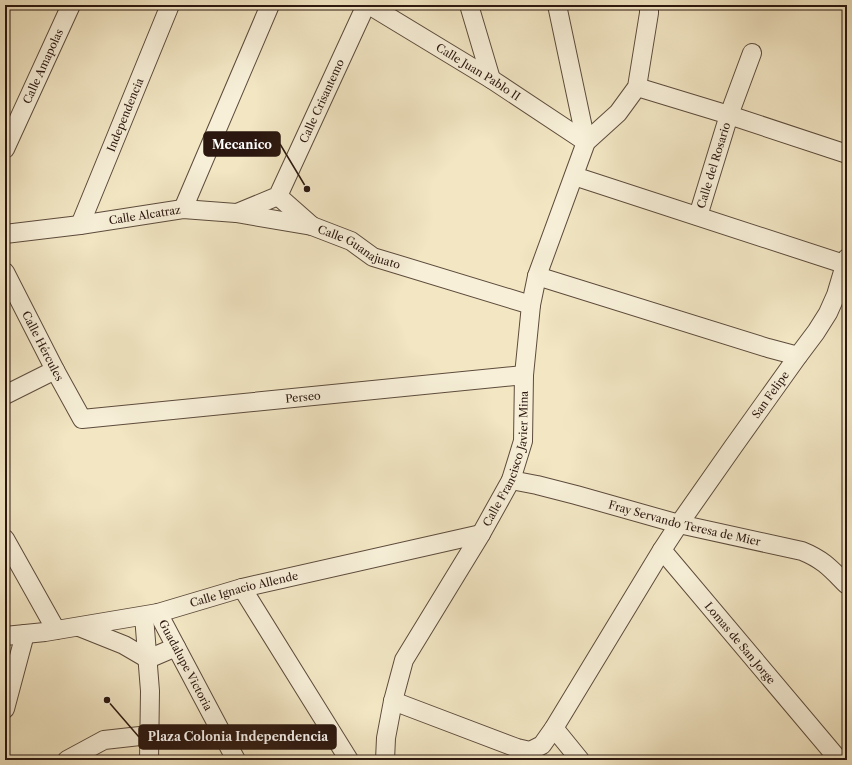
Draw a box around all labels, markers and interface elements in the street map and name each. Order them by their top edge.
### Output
street label: Calle Amapolas [20,26,66,106]
street label: Calle Juan Pablo II [433,40,523,104]
street label: Calle Crisantemo [296,56,347,145]
street label: Independencia [104,76,146,154]
street label: Calle del Rosario [694,120,733,210]
callout: Mecanico [204,132,280,156]
text: Mecanico [212,137,272,152]
street label: Calle Alcatraz [108,202,182,227]
street label: Calle Guanajuato [316,222,402,272]
street label: Calle Hércules [19,309,67,383]
street label: San Felipe [749,368,792,421]
street label: Perseo [285,388,322,406]
street label: Calle Francisco Javier Mina [480,391,531,529]
street label: Fray Servando Teresa de Mier [607,497,762,549]
street label: Calle Ignacio Allende [188,569,299,610]
street label: Lomas de San Jorge [702,599,778,687]
street label: Guadalupe Victoria [156,617,216,713]
callout: Plaza Colonia Independencia [139,725,336,749]
text: Plaza Colonia Independencia [148,729,329,744]

